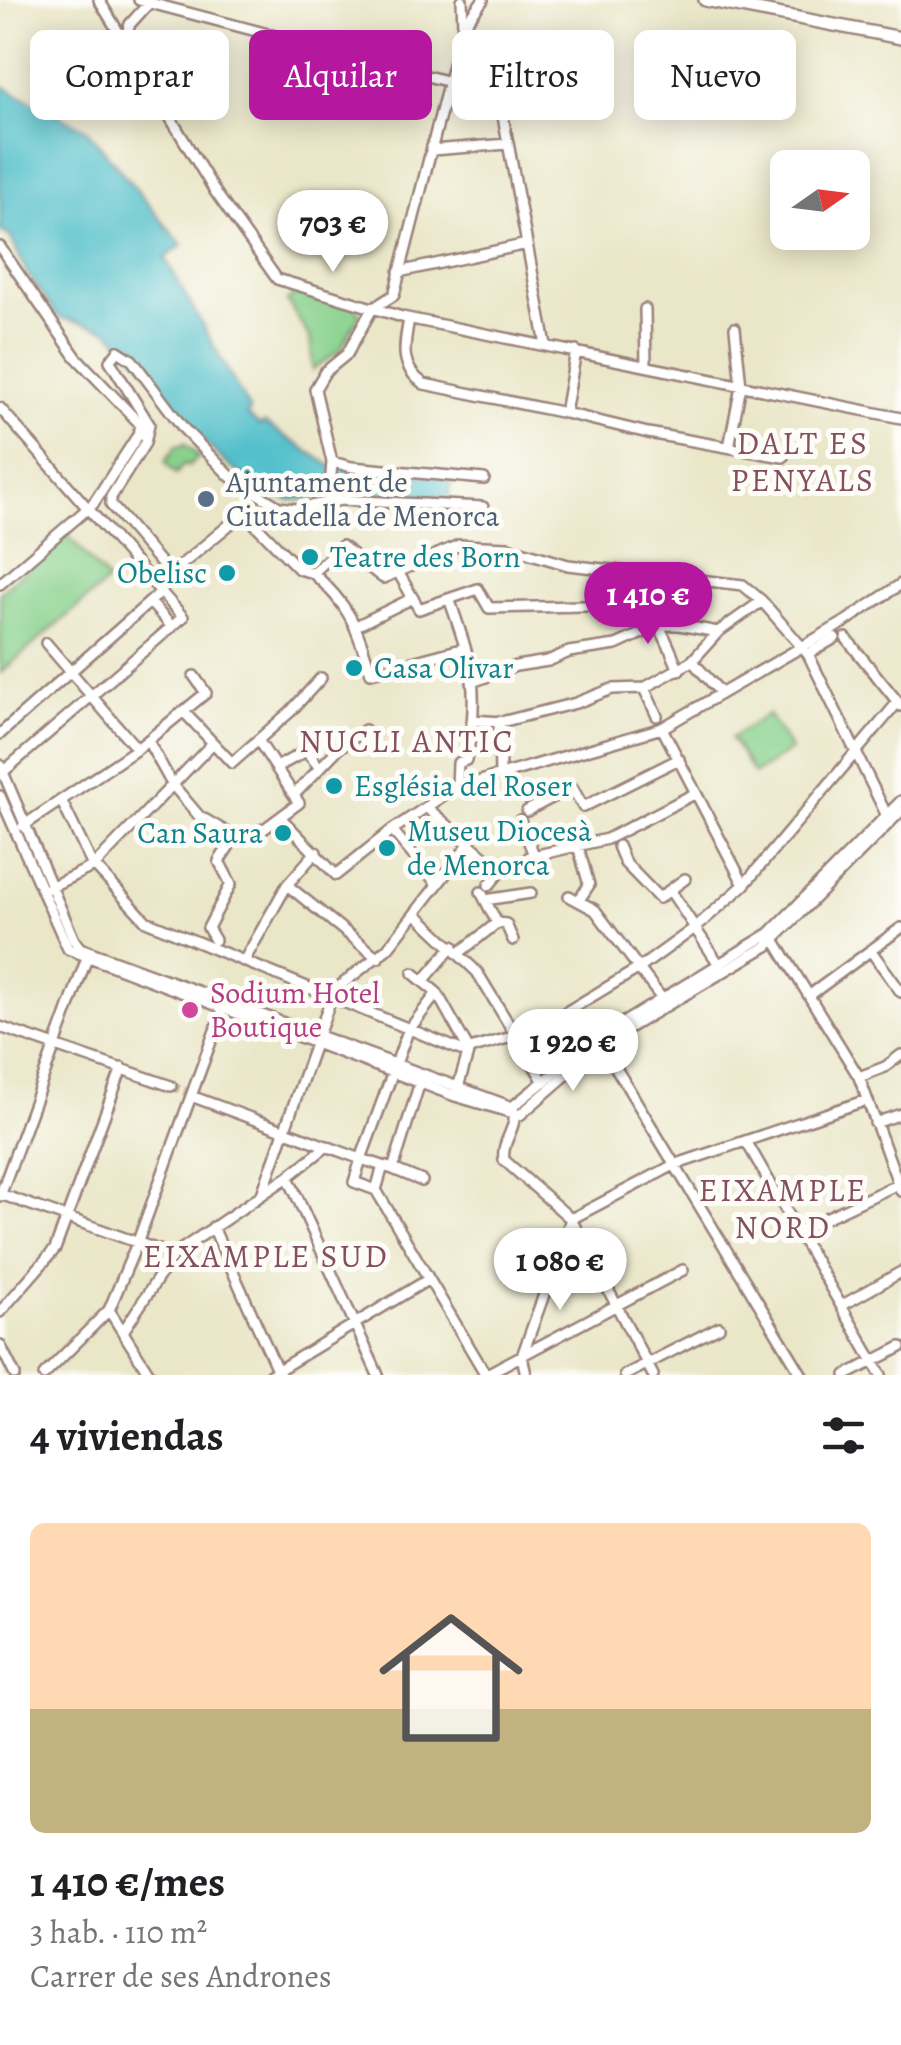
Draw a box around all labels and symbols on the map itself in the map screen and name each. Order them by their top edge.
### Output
north arrow [770,150,870,250]
pin: 703 € [263,190,403,275]
district label: DALT ES PENYALS [731,421,875,502]
place label: Ajuntament de Ciutadella de Menorca [225,462,500,536]
marker: Ajuntament de Ciutadella de Menorca [195,488,217,510]
place label: Teatre des Born [330,537,521,577]
marker: Teatre des Born [299,546,321,568]
place label: Obelisc [117,553,207,593]
marker: Obelisc [216,562,238,584]
pin: 1 410 € [556,562,740,647]
place label: Casa Olivar [374,648,514,688]
marker: Casa Olivar [343,657,365,679]
district label: NUCLI ANTIC [299,719,515,763]
place label: Església del Roser [354,766,572,806]
marker: Església del Roser [323,775,345,797]
place label: Museu Diocesà de Menorca [407,811,592,885]
place label: Can Saura [137,813,263,853]
marker: Can Saura [272,822,294,844]
marker: Museu Diocesà de Menorca [376,837,398,859]
place label: Sodium Hotel Boutique [210,973,380,1047]
marker: Sodium Hotel Boutique [179,999,201,1021]
pin: 1 920 € [481,1009,665,1094]
district label: EIXAMPLE NORD [699,1168,867,1249]
pin: 1 080 € [468,1228,652,1313]
district label: EIXAMPLE SUD [143,1234,389,1278]

